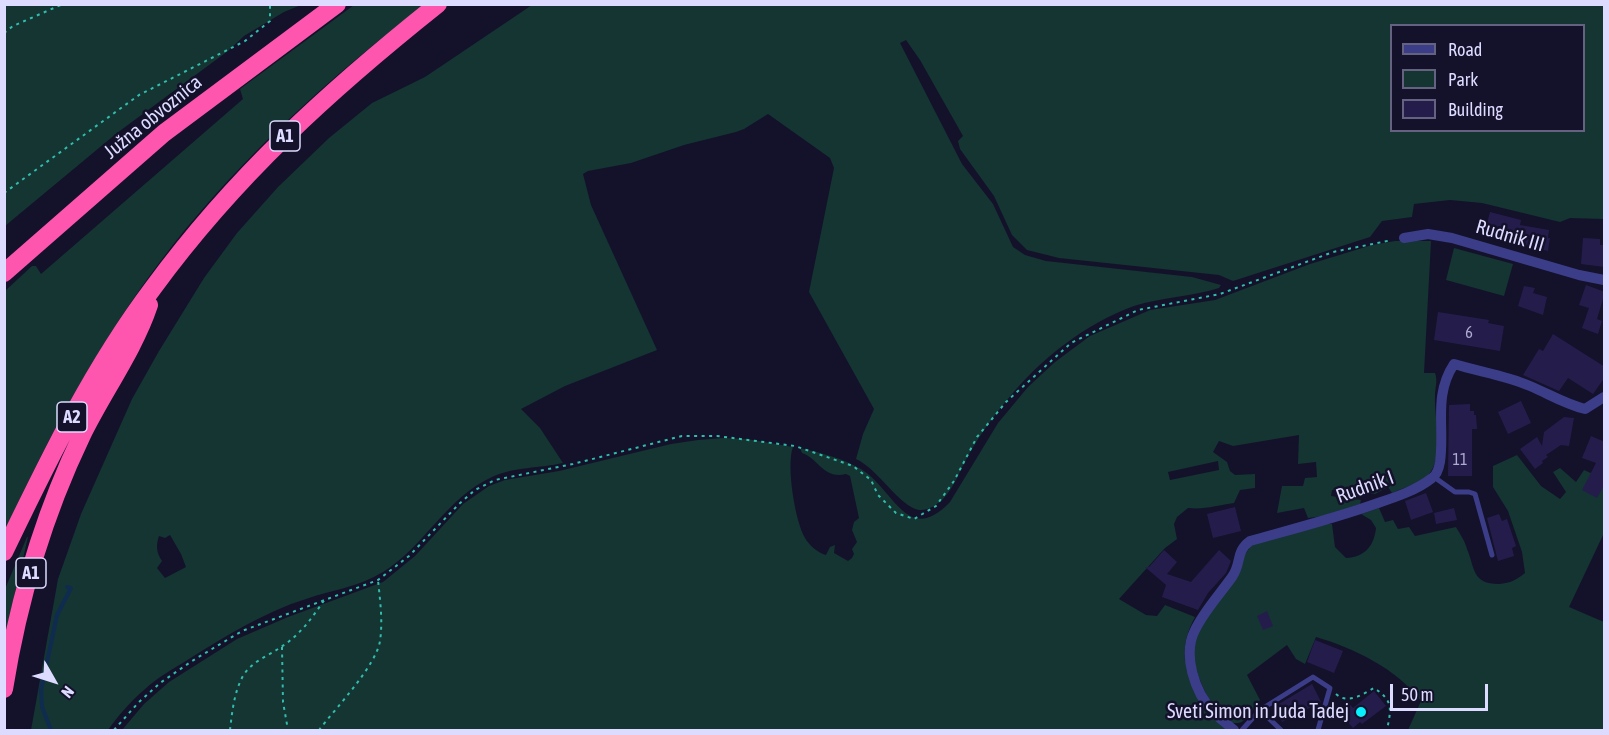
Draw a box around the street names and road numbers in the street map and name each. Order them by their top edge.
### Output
street label: Južna obvoznica [99,70,207,164]
road number: A1 [270,121,300,151]
street label: Rudnik III [1473,215,1547,257]
road number: A2 [57,402,87,432]
street label: Rudnik I [1333,465,1397,509]
road number: A1 [16,558,46,588]

